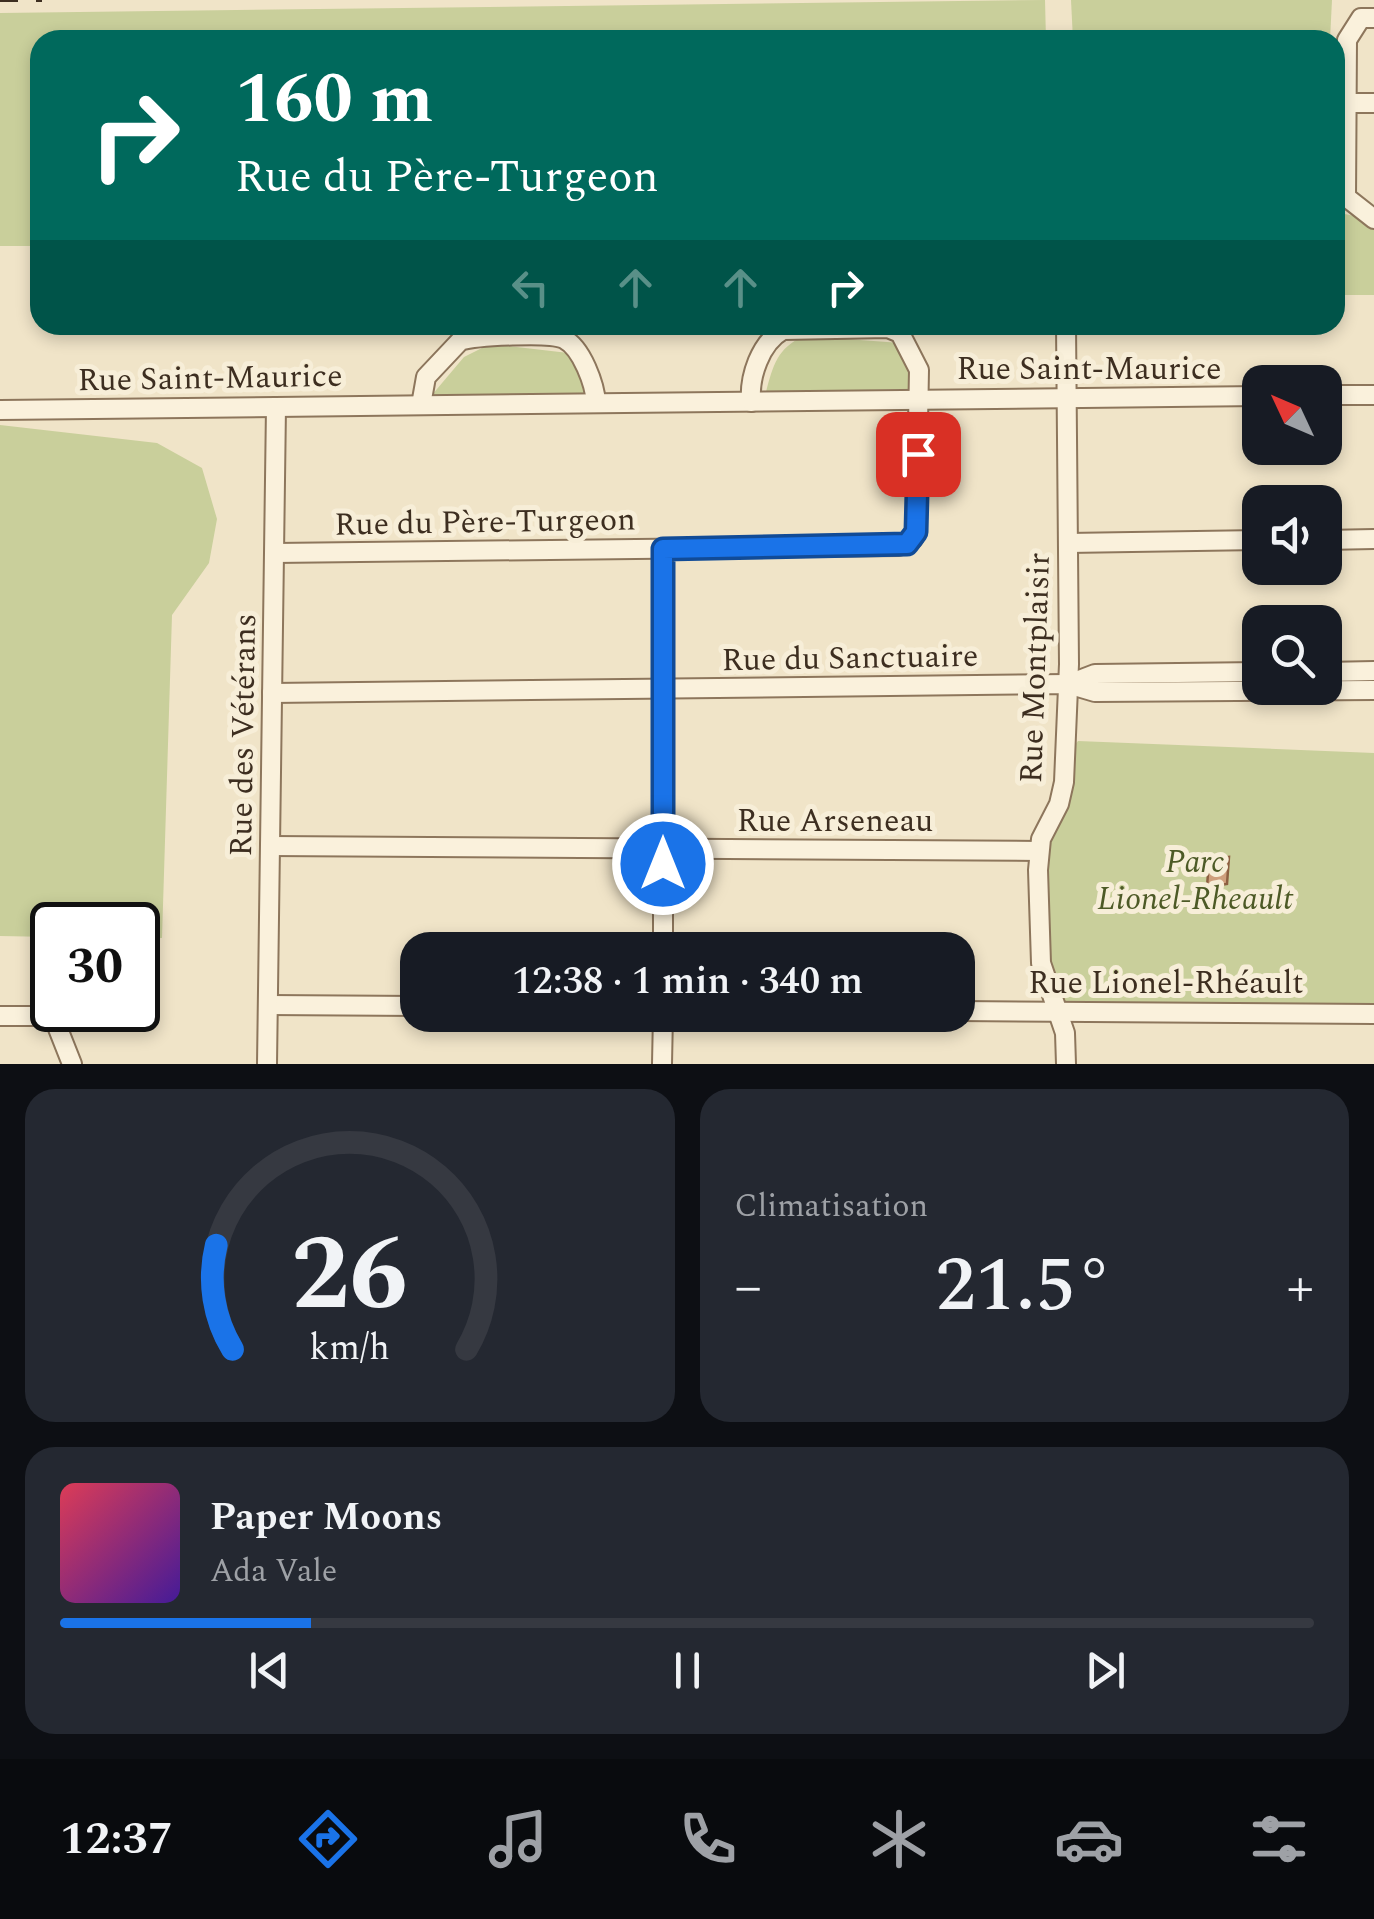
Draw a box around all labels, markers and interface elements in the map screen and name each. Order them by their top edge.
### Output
text: 160 m [235,47,433,153]
icon: right [70,70,200,200]
text: Rue du Père-Turgeon [235,143,659,212]
icon: left [503,260,558,315]
icon: ahead [608,260,663,315]
icon: ahead [713,260,768,315]
icon: right [818,260,873,315]
street label: Rue Saint-Maurice [956,345,1222,394]
street label: Rue Saint-Maurice [77,352,343,405]
north arrow [1242,365,1342,465]
map controls [1242,365,1342,705]
pin [876,412,961,497]
icon: arrive [891,427,946,482]
button: sound [1242,485,1342,585]
street label: Rue du Père-Turgeon [334,495,636,550]
street label: Rue Montplaisir [1007,552,1064,784]
button: search [1242,605,1342,705]
street label: Rue des Vétérans [217,613,270,857]
street label: Rue du Sanctuaire [721,632,979,685]
street label: Rue Arseneau [737,797,933,846]
position arrow [611,812,715,916]
park label: Parc Lionel-Rheault [1097,838,1294,924]
speed limit sign: 30 [30,902,160,1032]
text: 12:38 · 1 min · 340 m [512,953,863,1011]
street label: Rue Lionel-Rhéault [1028,959,1304,1008]
text: Climatisation [735,1182,928,1231]
text: 26 [291,1197,408,1355]
text: 21.5° [935,1230,1113,1344]
text: − [735,1246,762,1329]
text: + [1286,1246,1314,1329]
text: km/h [310,1321,390,1376]
text: Paper Moons [210,1489,442,1547]
text: Ada Vale [210,1547,337,1596]
icon: previous [242,1643,297,1698]
icon: pause [660,1643,715,1698]
icon: next [1078,1643,1133,1698]
icon: directions [293,1804,363,1874]
icon: music [483,1804,553,1874]
icon: phone [673,1804,743,1874]
icon: climate [864,1804,934,1874]
icon: car [1054,1804,1124,1874]
icon: filters [1244,1804,1314,1874]
text: 12:37 [60,1805,173,1874]

